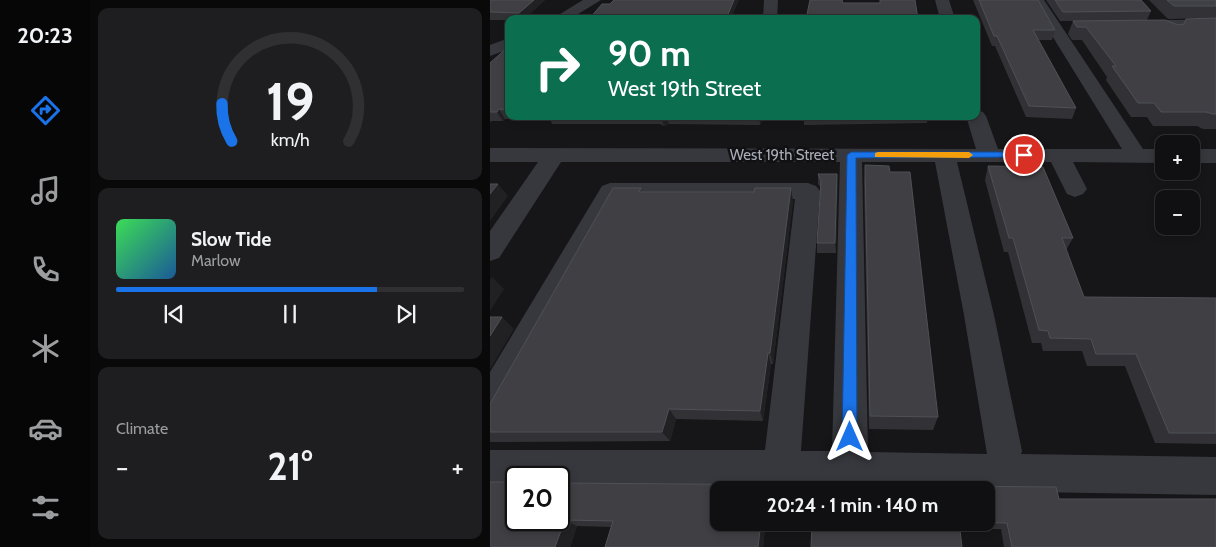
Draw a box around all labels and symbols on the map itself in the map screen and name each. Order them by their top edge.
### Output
pin [1003,134,1045,176]
street label: West 19th Street [730,146,834,164]
position arrow [823,410,875,462]
speed limit sign: 20 [505,466,570,531]

